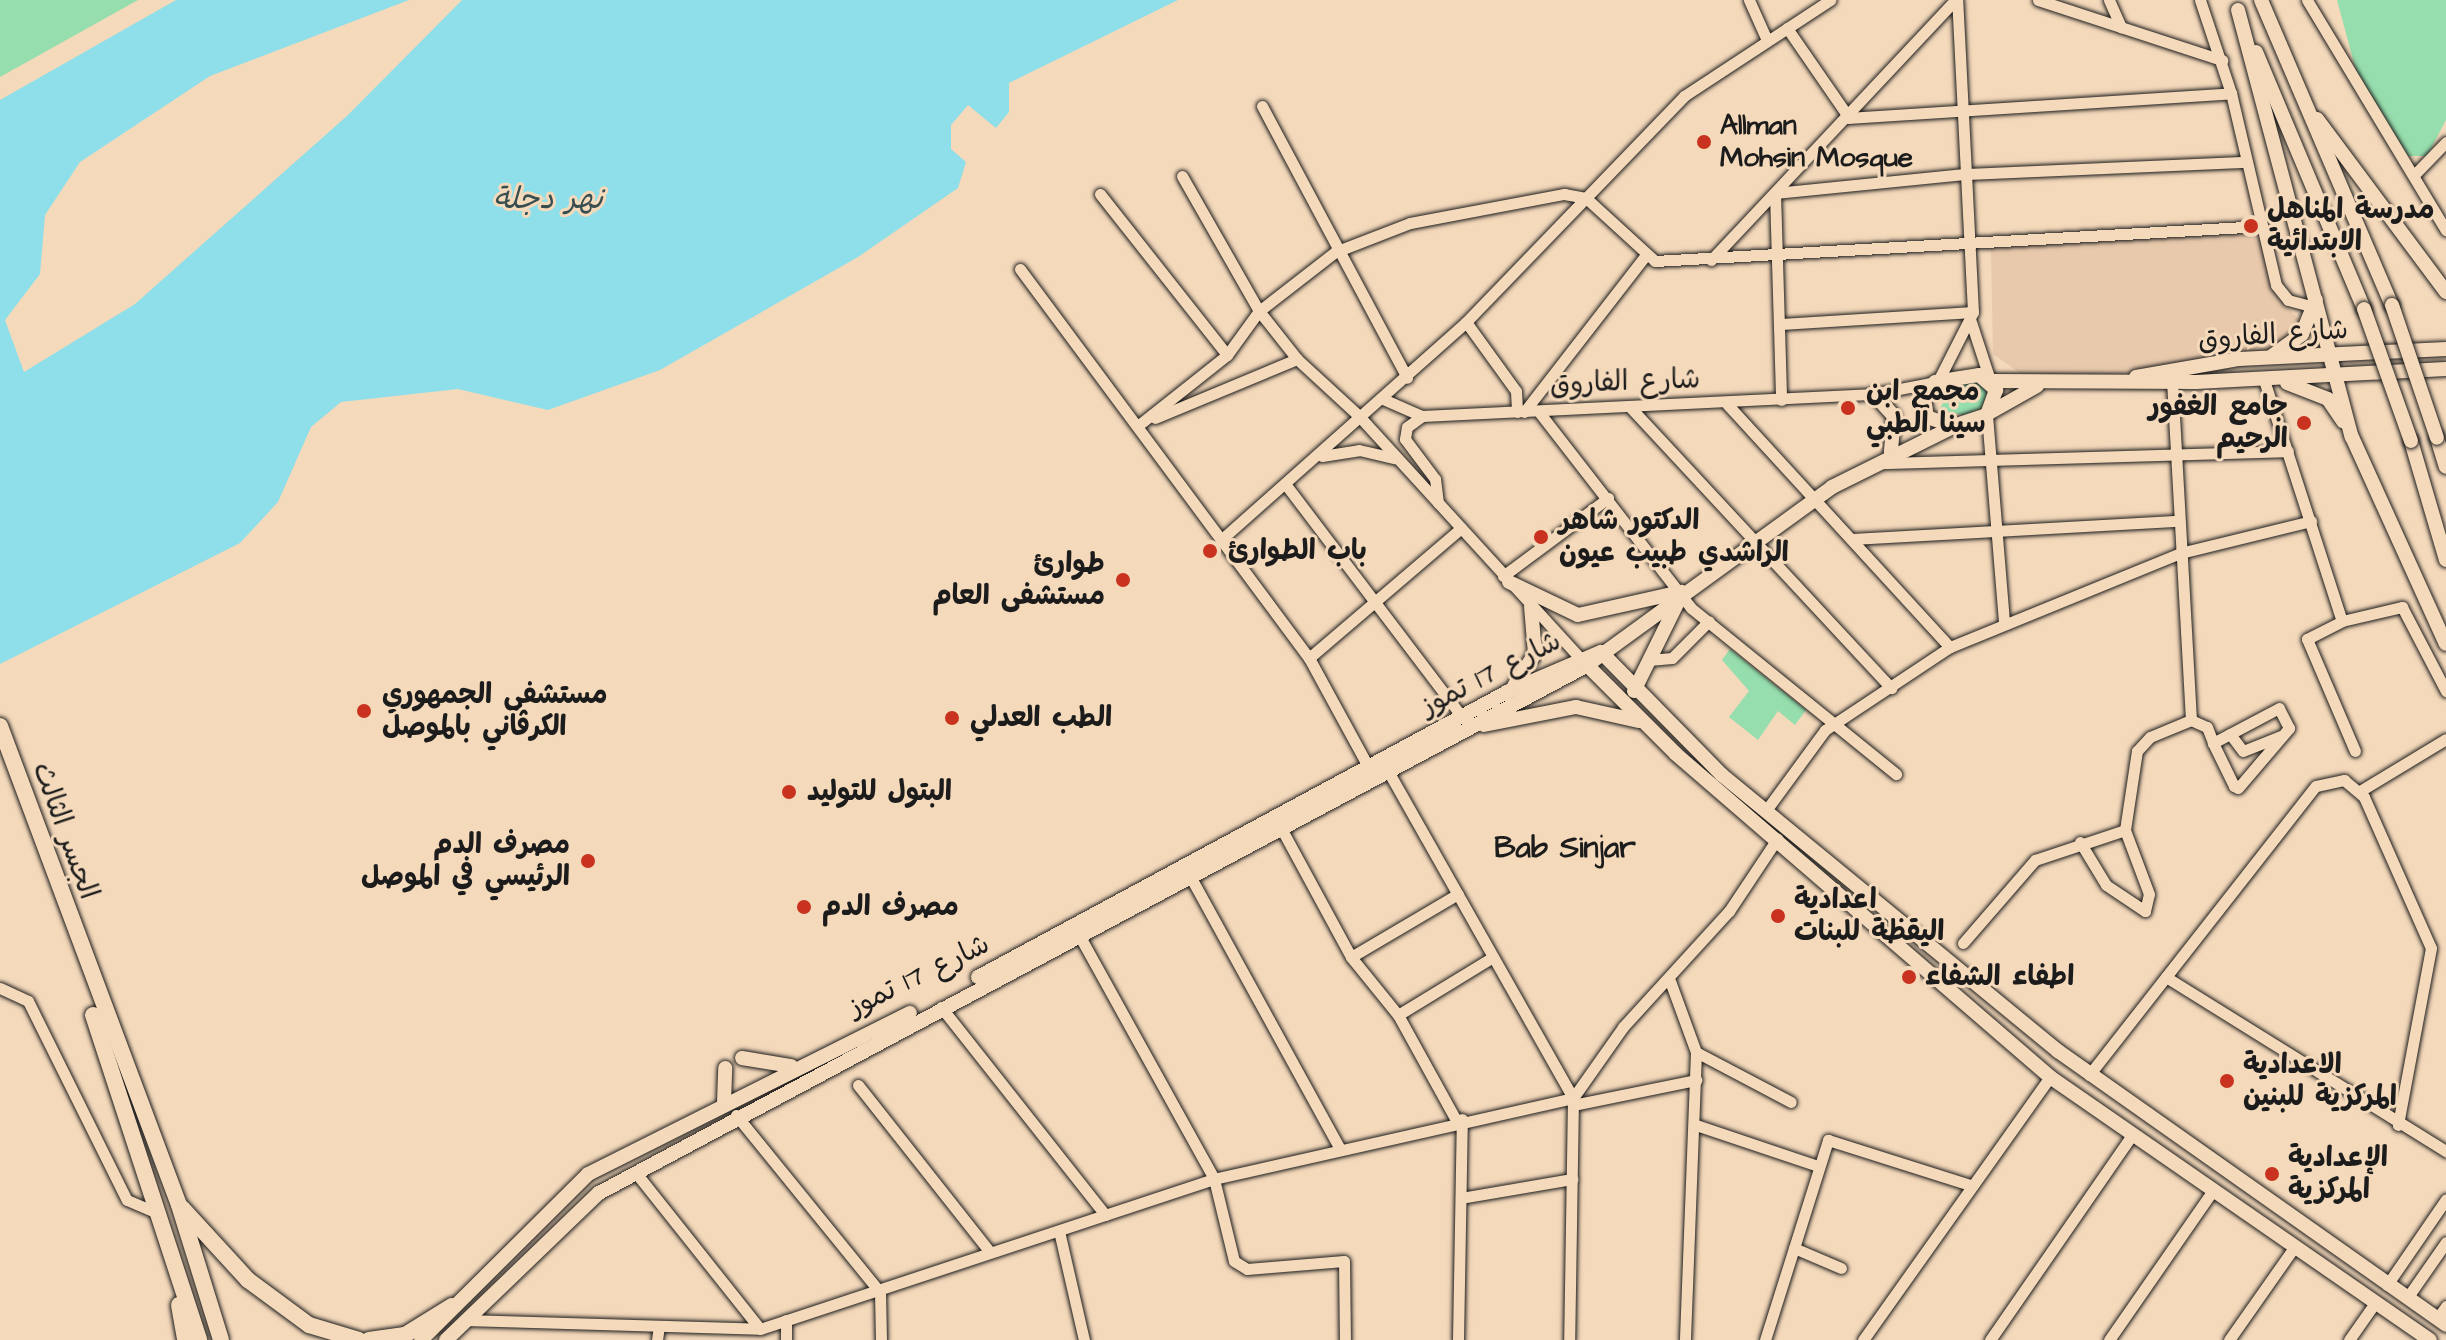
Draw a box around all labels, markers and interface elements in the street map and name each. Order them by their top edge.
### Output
place label: Allman Mohsin Mosque [1720,109,1913,175]
marker: Allman Mohsin Mosque [1695,133,1713,151]
water label: نهر دجلة [493,181,603,217]
place label: مدرسة المناهل الابتدائية [2267,193,2434,259]
marker: مدرسة المناهل الابتدائية [2242,217,2260,235]
street label: شارع الفاروق [2197,313,2349,357]
street label: شارع الفاروق [1549,363,1701,401]
place label: مجمع ابن سينا الطبي [1866,375,1986,441]
place label: جامع الغفور الرحيم [2149,390,2288,456]
marker: مجمع ابن سينا الطبي [1837,397,1859,419]
marker: جامع الغفور الرحيم [2295,414,2313,432]
place label: الدكتور شاهر الراشدي طبيب عيون [1559,504,1789,570]
marker: الدكتور شاهر الراشدي طبيب عيون [1530,526,1552,548]
place label: باب الطوارئ [1228,534,1367,568]
marker: باب الطوارئ [1199,540,1221,562]
place label: طوارئ مستشفى العام [932,547,1105,613]
marker: طوارئ مستشفى العام [1112,569,1134,591]
street label: شارع 17 تموز [1415,624,1567,724]
place label: مستشفى الجمهوري الكرڤاني بالموصل [382,678,608,744]
marker: مستشفى الجمهوري الكرڤاني بالموصل [353,700,375,722]
place label: الطب العدلي [970,701,1112,735]
marker: الطب العدلي [941,707,963,729]
street label: الجسر الثالث [25,758,105,904]
place label: البتول للتوليد [807,775,952,809]
marker: البتول للتوليد [778,781,800,803]
place label: مصرف الدم الرئيسي في الموصل [361,828,570,894]
district label: Bab Sinjar [1494,830,1636,866]
marker: مصرف الدم الرئيسي في الموصل [577,850,599,872]
place label: اعدادية اليقظة للبنات [1794,883,1944,949]
place label: مصرف الدم [822,890,959,924]
marker: مصرف الدم [793,896,815,918]
marker: اعدادية اليقظة للبنات [1769,907,1787,925]
street label: شارع 17 تموز [843,927,995,1025]
place label: اطفاء الشفاء [1925,960,2074,994]
marker: اطفاء الشفاء [1900,968,1918,986]
place label: الاعدادية المركزية للبنين [2243,1048,2397,1114]
marker: الاعدادية المركزية للبنين [2218,1072,2236,1090]
place label: الإعدادية المركزية [2288,1141,2388,1207]
marker: الإعدادية المركزية [2263,1165,2281,1183]

